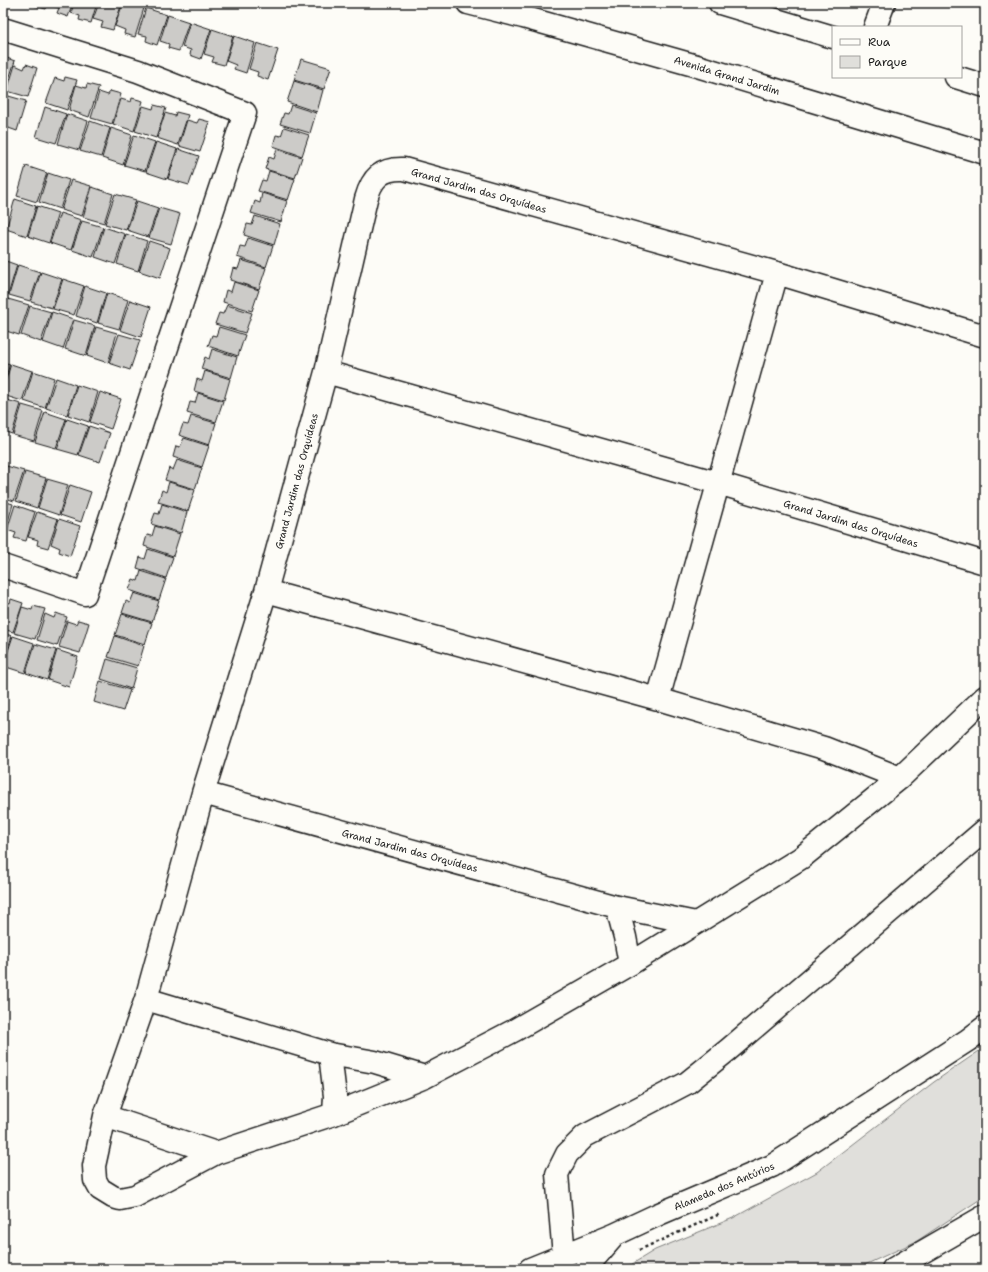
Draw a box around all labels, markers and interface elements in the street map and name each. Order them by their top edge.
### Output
legend [832,26,962,78]
text: Rua [868,34,891,50]
street label: Avenida Grand Jardim [672,53,782,98]
text: Parque [868,54,907,70]
street label: Grand Jardim das Orquídeas [410,165,548,216]
street label: Grand Jardim das Orquídeas [272,412,321,551]
street label: Grand Jardim das Orquídeas [782,497,920,550]
street label: Grand Jardim das Orquídeas [340,826,479,875]
street label: Alameda dos Antúrios [672,1159,777,1214]

